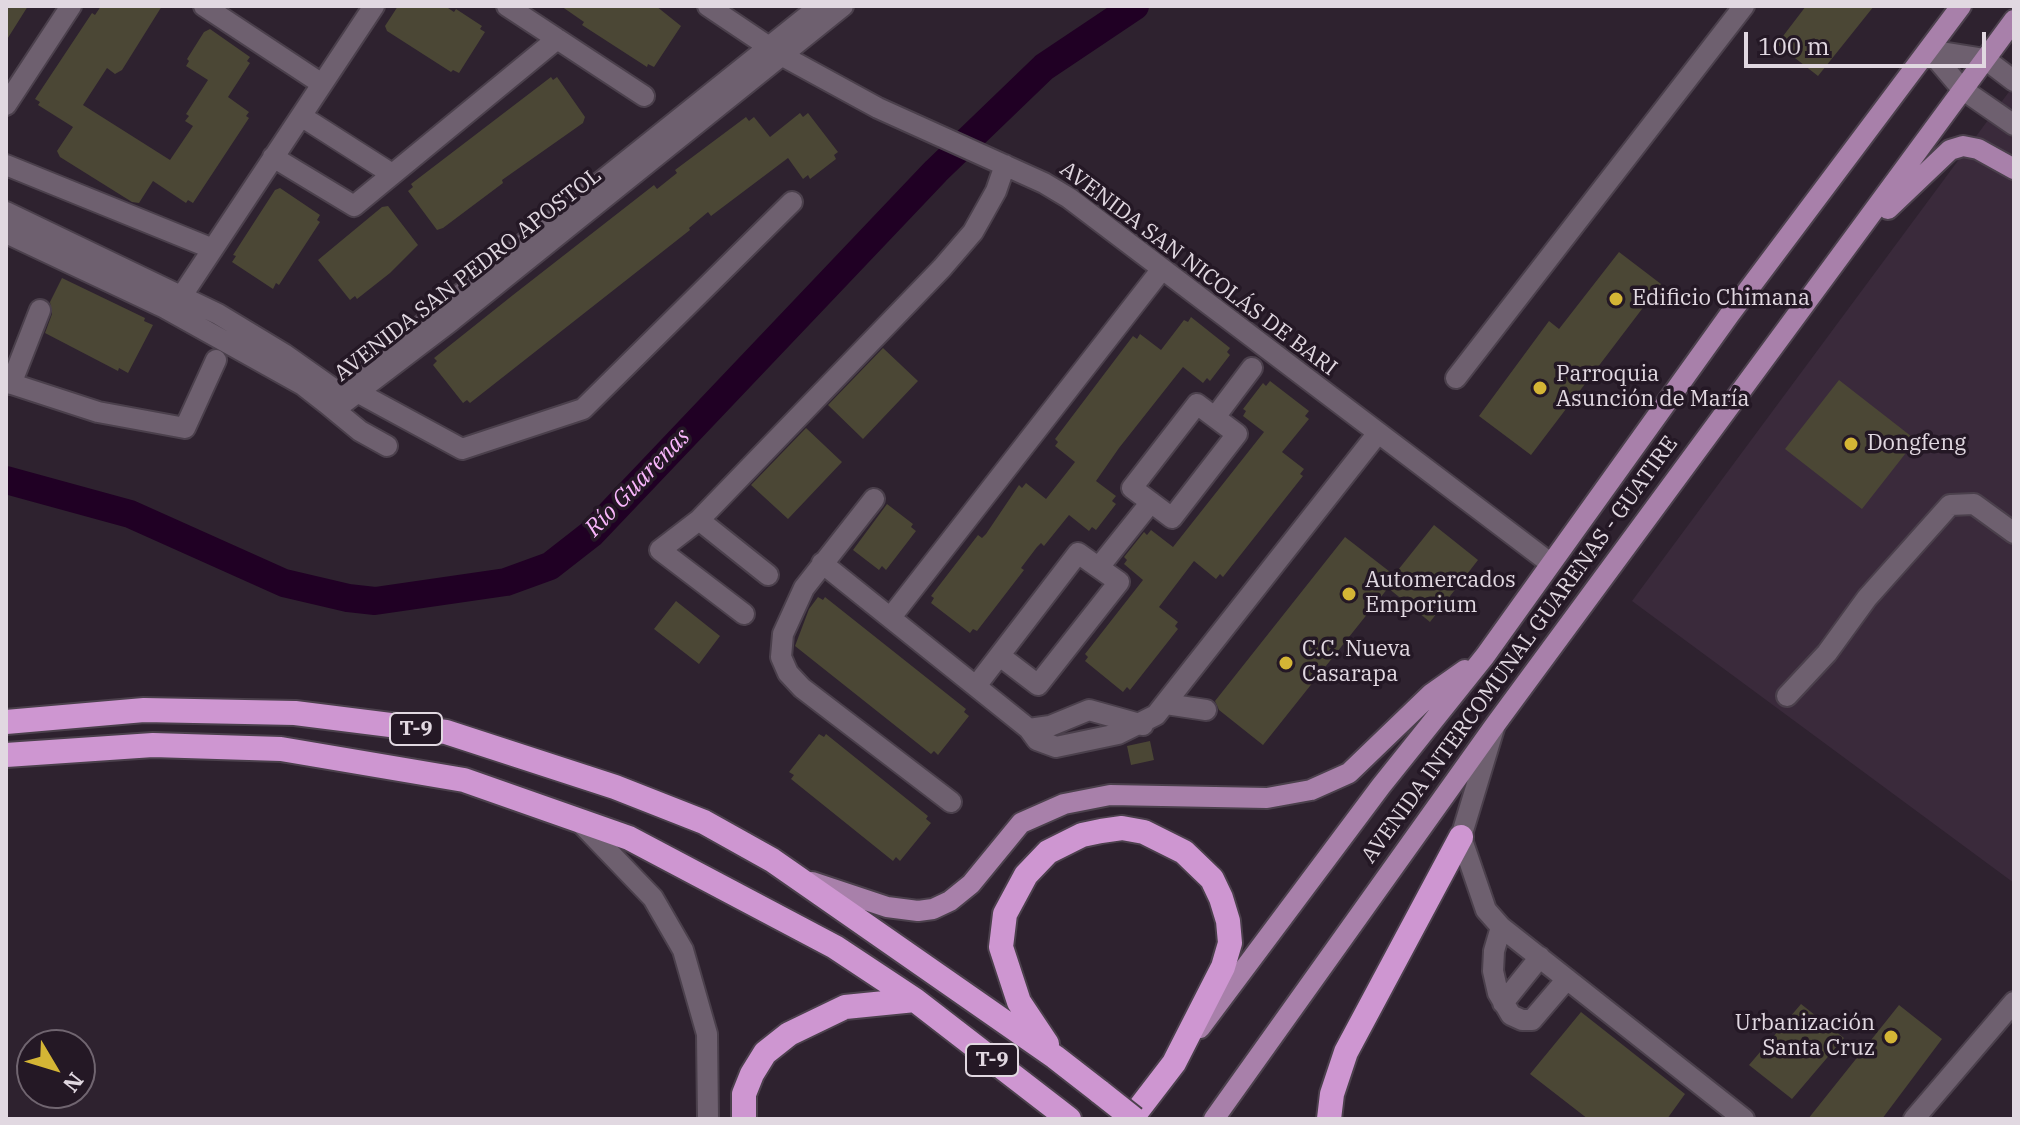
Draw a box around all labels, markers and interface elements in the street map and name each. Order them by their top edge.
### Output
scale bar [1748,16,1990,66]
text: 100 m [1758,30,1830,62]
street label: AVENIDA SAN NICOLÁS DE BARI [1054,156,1342,382]
street label: AVENIDA SAN PEDRO APOSTOL [329,162,607,388]
place label: Edificio Chimana [1632,286,1810,312]
marker: Edificio Chimana [1607,290,1625,308]
place label: Parroquia Asunción de María [1556,362,1750,414]
marker: Parroquia Asunción de María [1531,379,1549,397]
water label: Río Guarenas [580,423,696,543]
street label: AVENIDA INTERCOMUNAL GUARENAS - GUATIRE [1356,431,1684,869]
place label: Dongfeng [1867,431,1966,457]
marker: Dongfeng [1842,435,1860,453]
place label: Automercados Emporium [1365,568,1516,620]
marker: Automercados Emporium [1340,585,1358,603]
place label: C.C. Nueva Casarapa [1302,637,1411,688]
marker: C.C. Nueva Casarapa [1277,654,1295,672]
road number: T-9 [390,713,442,745]
place label: Urbanización Santa Cruz [1735,1011,1875,1062]
marker: Urbanización Santa Cruz [1882,1028,1900,1046]
north arrow [16,1029,96,1109]
road number: T-9 [966,1044,1018,1076]
text: N [57,1067,91,1099]

